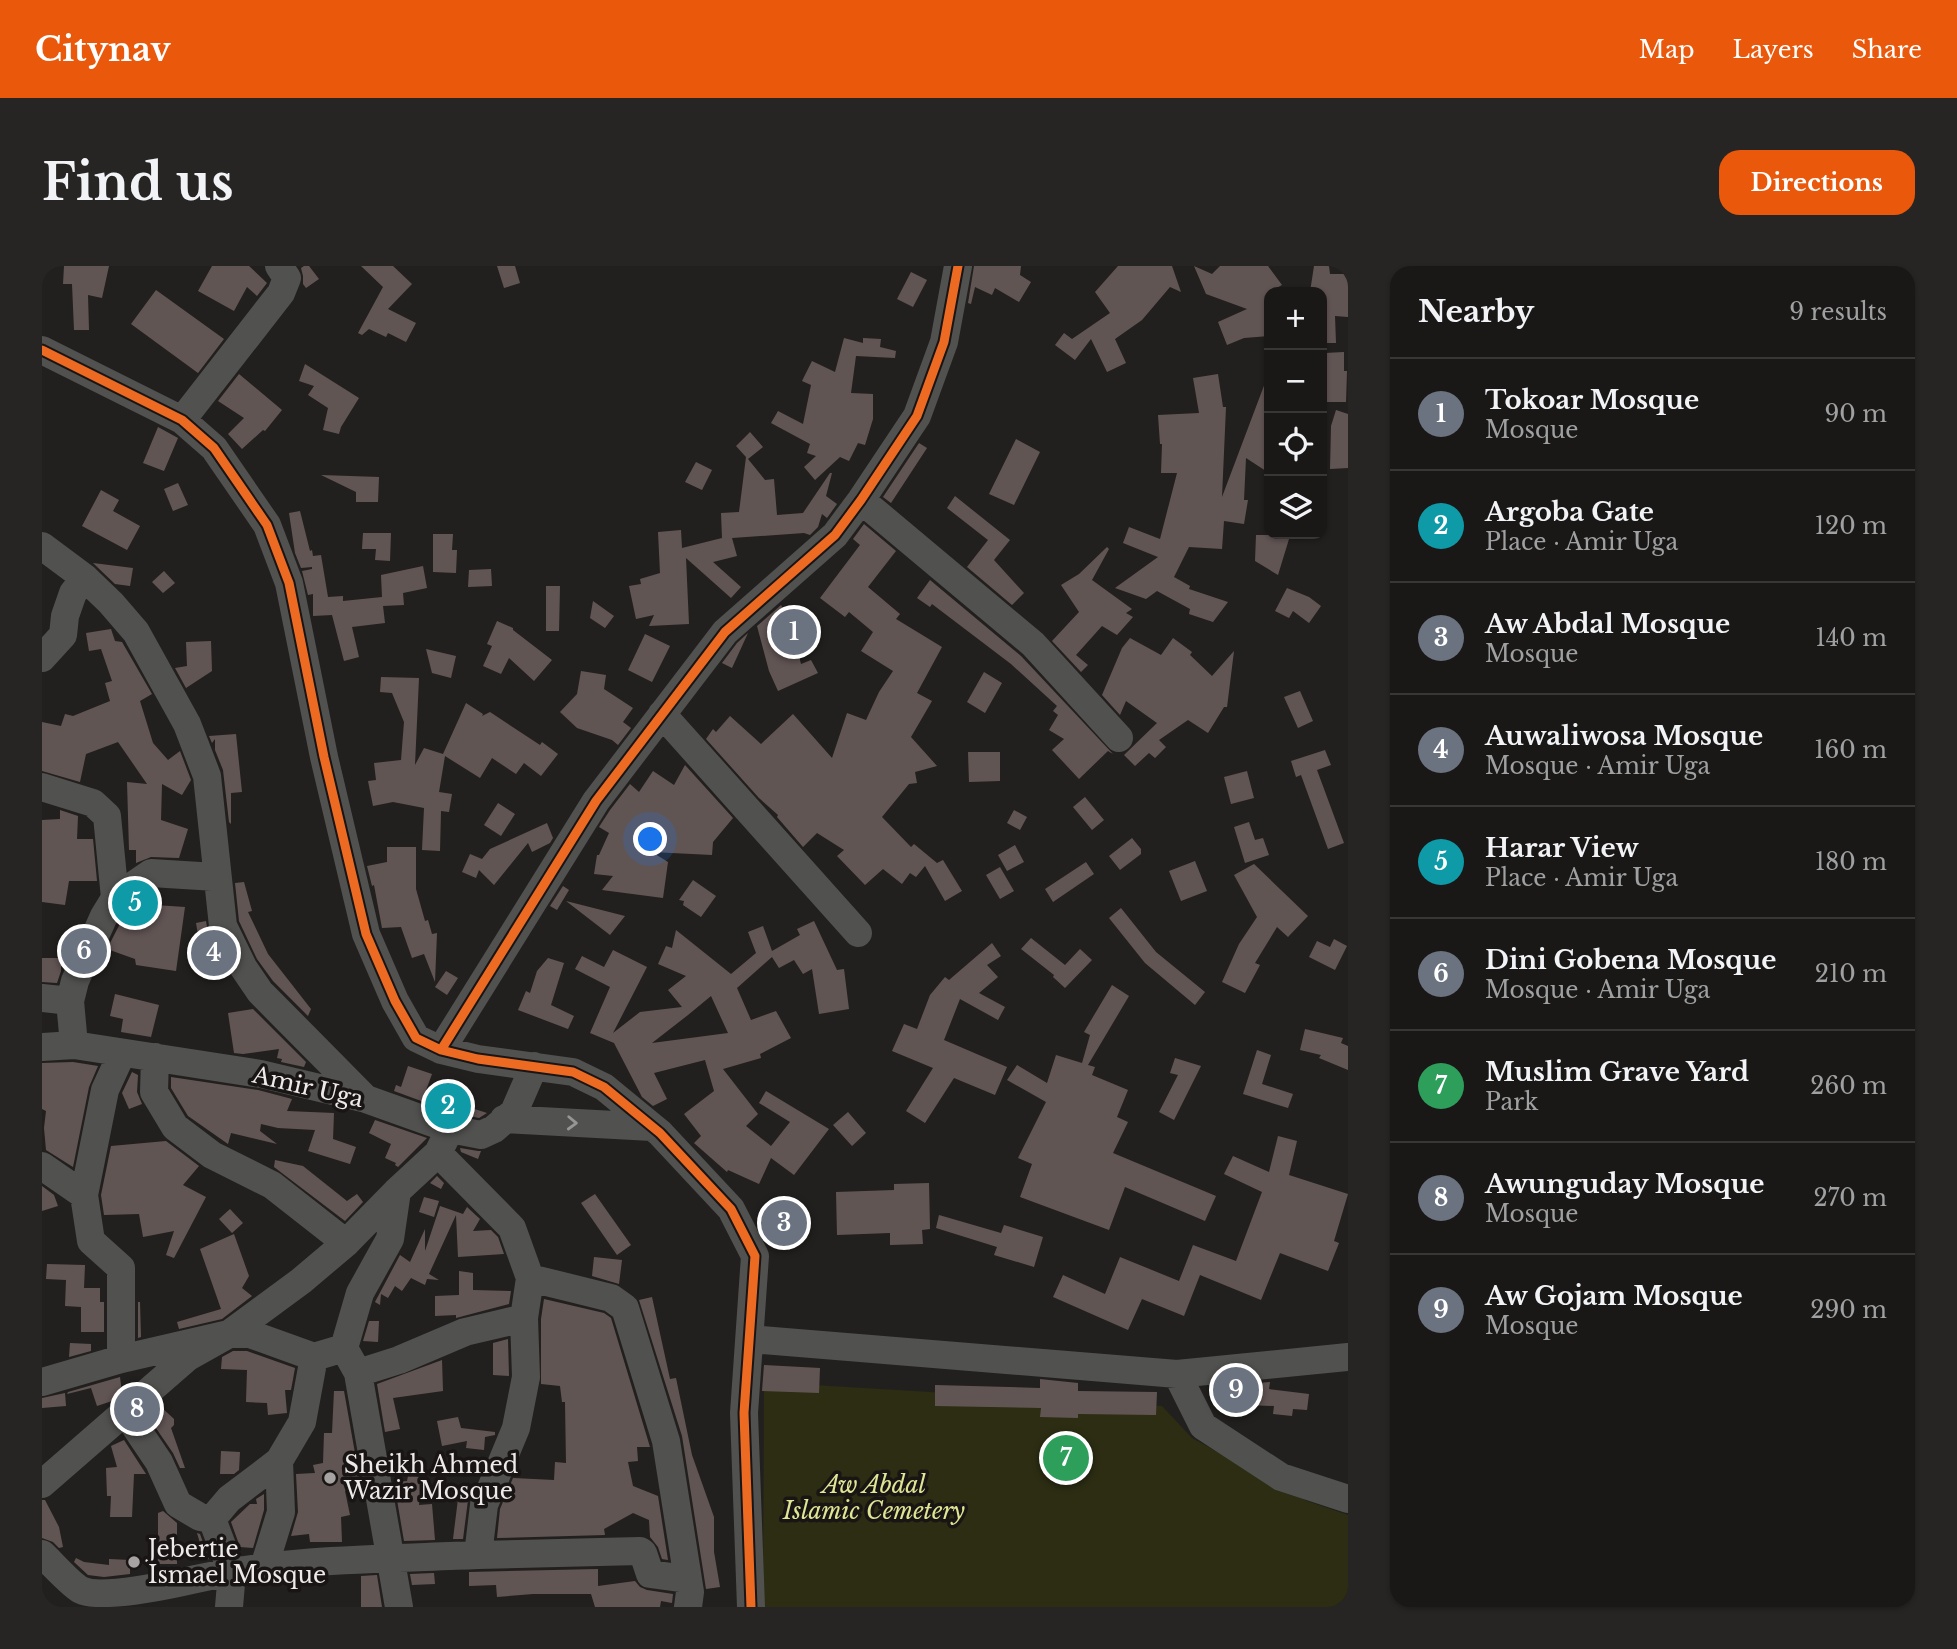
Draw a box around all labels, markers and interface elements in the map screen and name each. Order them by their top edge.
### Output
text: Citynav [35,29,171,70]
text: Map [1639,35,1695,64]
text: Layers [1733,35,1814,64]
text: Share [1852,35,1922,64]
button: Directions [1719,150,1915,215]
text: Find us [42,152,234,213]
map controls [1264,287,1327,539]
button: + [1264,287,1327,350]
text: Nearby [1418,293,1534,330]
text: 9 results [1789,298,1887,326]
button: − [1264,350,1327,413]
text: Tokoar Mosque [1485,384,1699,416]
text: 1 [1436,400,1446,428]
text: 90 m [1825,400,1887,428]
button: locate [1264,413,1327,476]
text: Mosque [1485,416,1579,444]
button: layers [1264,476,1327,539]
text: Argoba Gate [1485,496,1654,528]
text: 2 [1434,512,1448,540]
text: 120 m [1815,512,1887,540]
text: Place · Amir Uga [1485,528,1678,556]
pin: 1 [771,606,817,658]
text: Aw Abdal Mosque [1485,608,1730,640]
text: 3 [1434,624,1448,652]
text: 140 m [1816,624,1887,652]
text: Mosque [1485,640,1579,668]
text: Auwaliwosa Mosque [1485,720,1763,752]
text: 4 [1433,736,1449,764]
text: 160 m [1814,736,1887,764]
text: Mosque · Amir Uga [1485,752,1710,780]
your location [633,822,667,856]
text: Harar View [1485,832,1639,864]
text: 5 [1434,848,1448,876]
text: 180 m [1815,848,1887,876]
text: Place · Amir Uga [1485,864,1678,892]
pin: 5 [112,877,158,929]
pin: 6 [61,925,107,977]
pin: 4 [191,927,237,979]
text: Dini Gobena Mosque [1485,944,1777,976]
text: 6 [1433,960,1449,988]
text: 210 m [1815,960,1887,988]
text: Mosque · Amir Uga [1485,976,1710,1004]
text: Muslim Grave Yard [1485,1056,1749,1088]
street label: Amir Uga [249,1060,366,1113]
text: 7 [1435,1072,1447,1100]
text: 260 m [1810,1072,1887,1100]
pin: 2 [425,1080,471,1132]
text: Park [1485,1088,1538,1116]
one-way arrow [567,1116,578,1131]
text: Awunguday Mosque [1485,1168,1764,1200]
text: 8 [1434,1184,1448,1212]
text: 270 m [1814,1184,1887,1212]
pin: 3 [761,1197,807,1249]
text: Mosque [1485,1200,1579,1228]
text: Aw Gojam Mosque [1485,1280,1743,1312]
text: 9 [1433,1296,1449,1324]
text: 290 m [1810,1296,1887,1324]
text: Mosque [1485,1312,1579,1340]
pin: 9 [1213,1364,1259,1416]
pin: 8 [114,1383,160,1435]
pin: 7 [1043,1432,1089,1484]
place label: Sheikh Ahmed Wazir Mosque [343,1451,518,1505]
marker: Sheikh Ahmed Wazir Mosque [322,1470,338,1486]
park label: Aw Abdal Islamic Cemetery [782,1471,965,1525]
place label: Jebertie Ismael Mosque [145,1535,326,1589]
marker: Jebertie Ismael Mosque [126,1554,142,1570]

